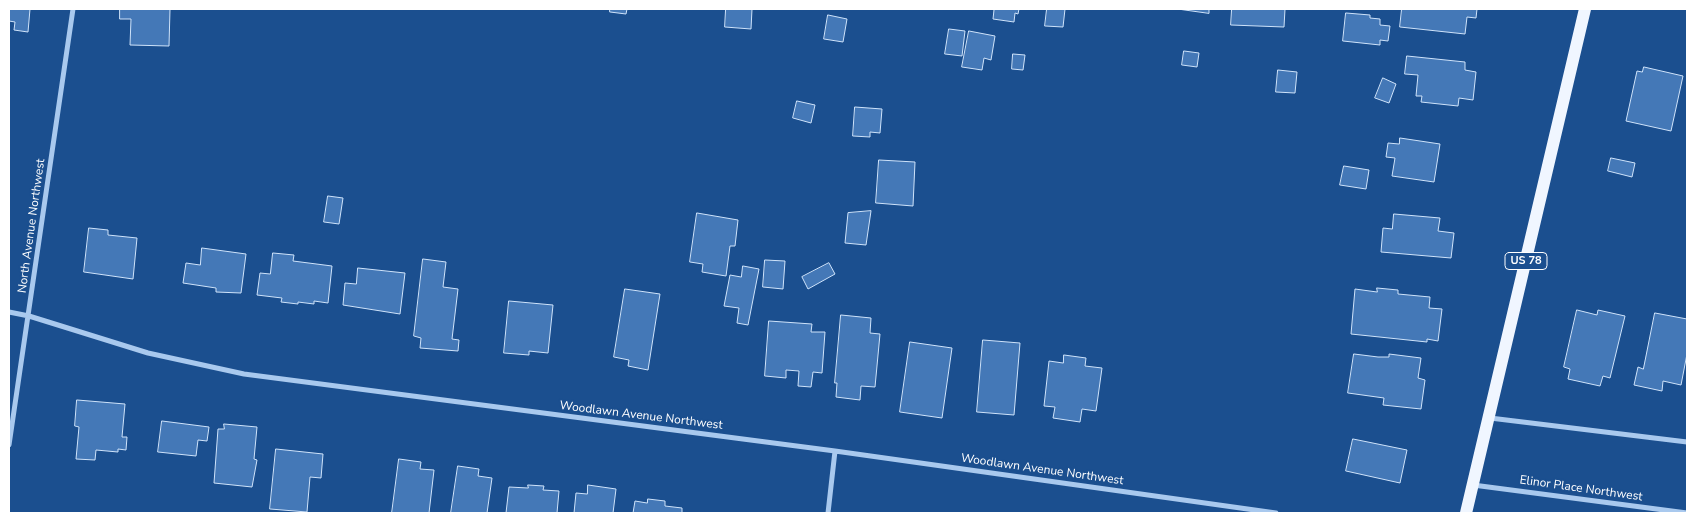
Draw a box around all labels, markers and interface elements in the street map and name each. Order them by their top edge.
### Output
street label: North Avenue Northwest [15,158,49,294]
road number: US 78 [1505,252,1547,270]
street label: Woodlawn Avenue Northwest [559,399,723,433]
street label: Woodlawn Avenue Northwest [960,451,1124,489]
street label: Elinor Place Northwest [1519,473,1643,505]

